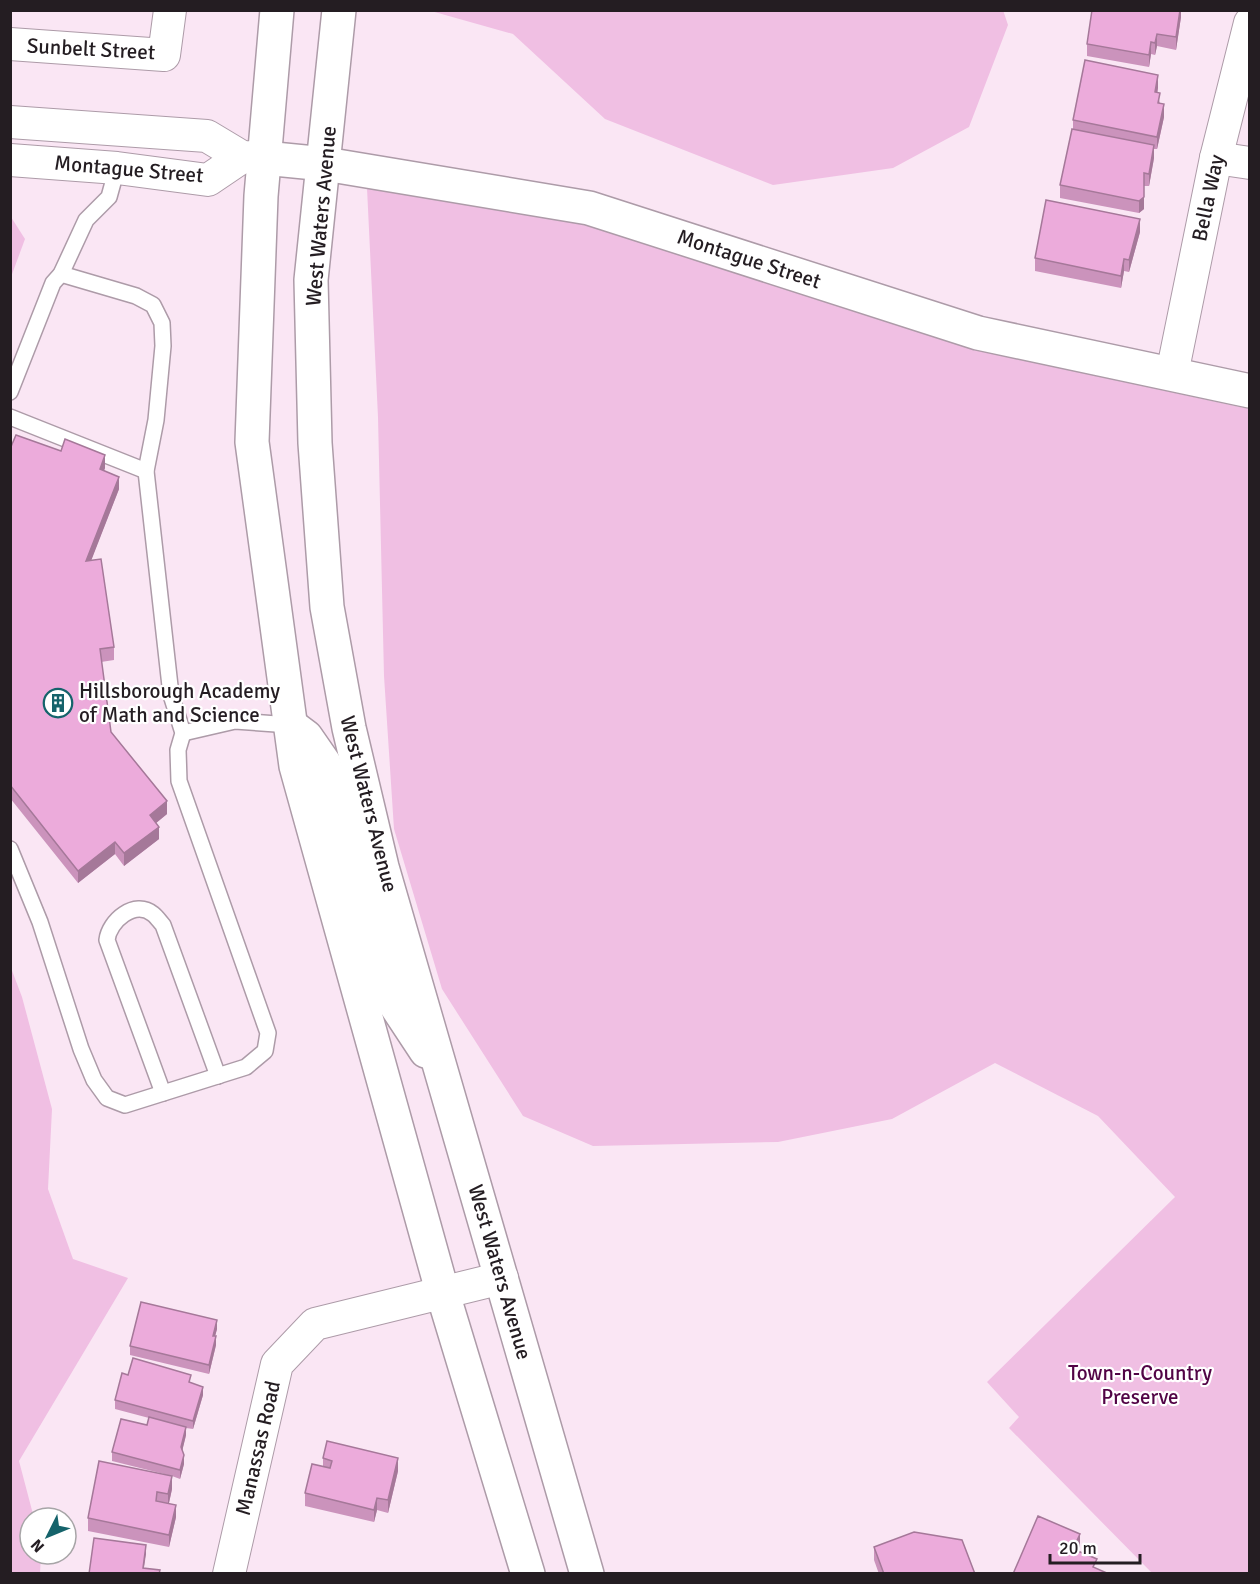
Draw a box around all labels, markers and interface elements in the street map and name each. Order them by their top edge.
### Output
street label: Sunbelt Street [26,33,156,65]
street label: West Waters Avenue [300,125,342,307]
street label: Montague Street [53,150,205,188]
street label: Bella Way [1186,152,1230,244]
street label: Montague Street [674,224,824,294]
place label: Hillsborough Academy of Math and Science [79,678,280,728]
building icon: Hillsborough Academy of Math and Science [42,687,74,719]
street label: West Waters Avenue [334,713,404,895]
street label: West Waters Avenue [463,1181,537,1363]
park label: Town-n-Country Preserve [1068,1360,1212,1410]
street label: Manassas Road [230,1378,286,1518]
north arrow [18,1506,78,1566]
scale bar [1050,1527,1140,1565]
text: N [27,1535,49,1556]
text: 20 m [1059,1537,1097,1559]

